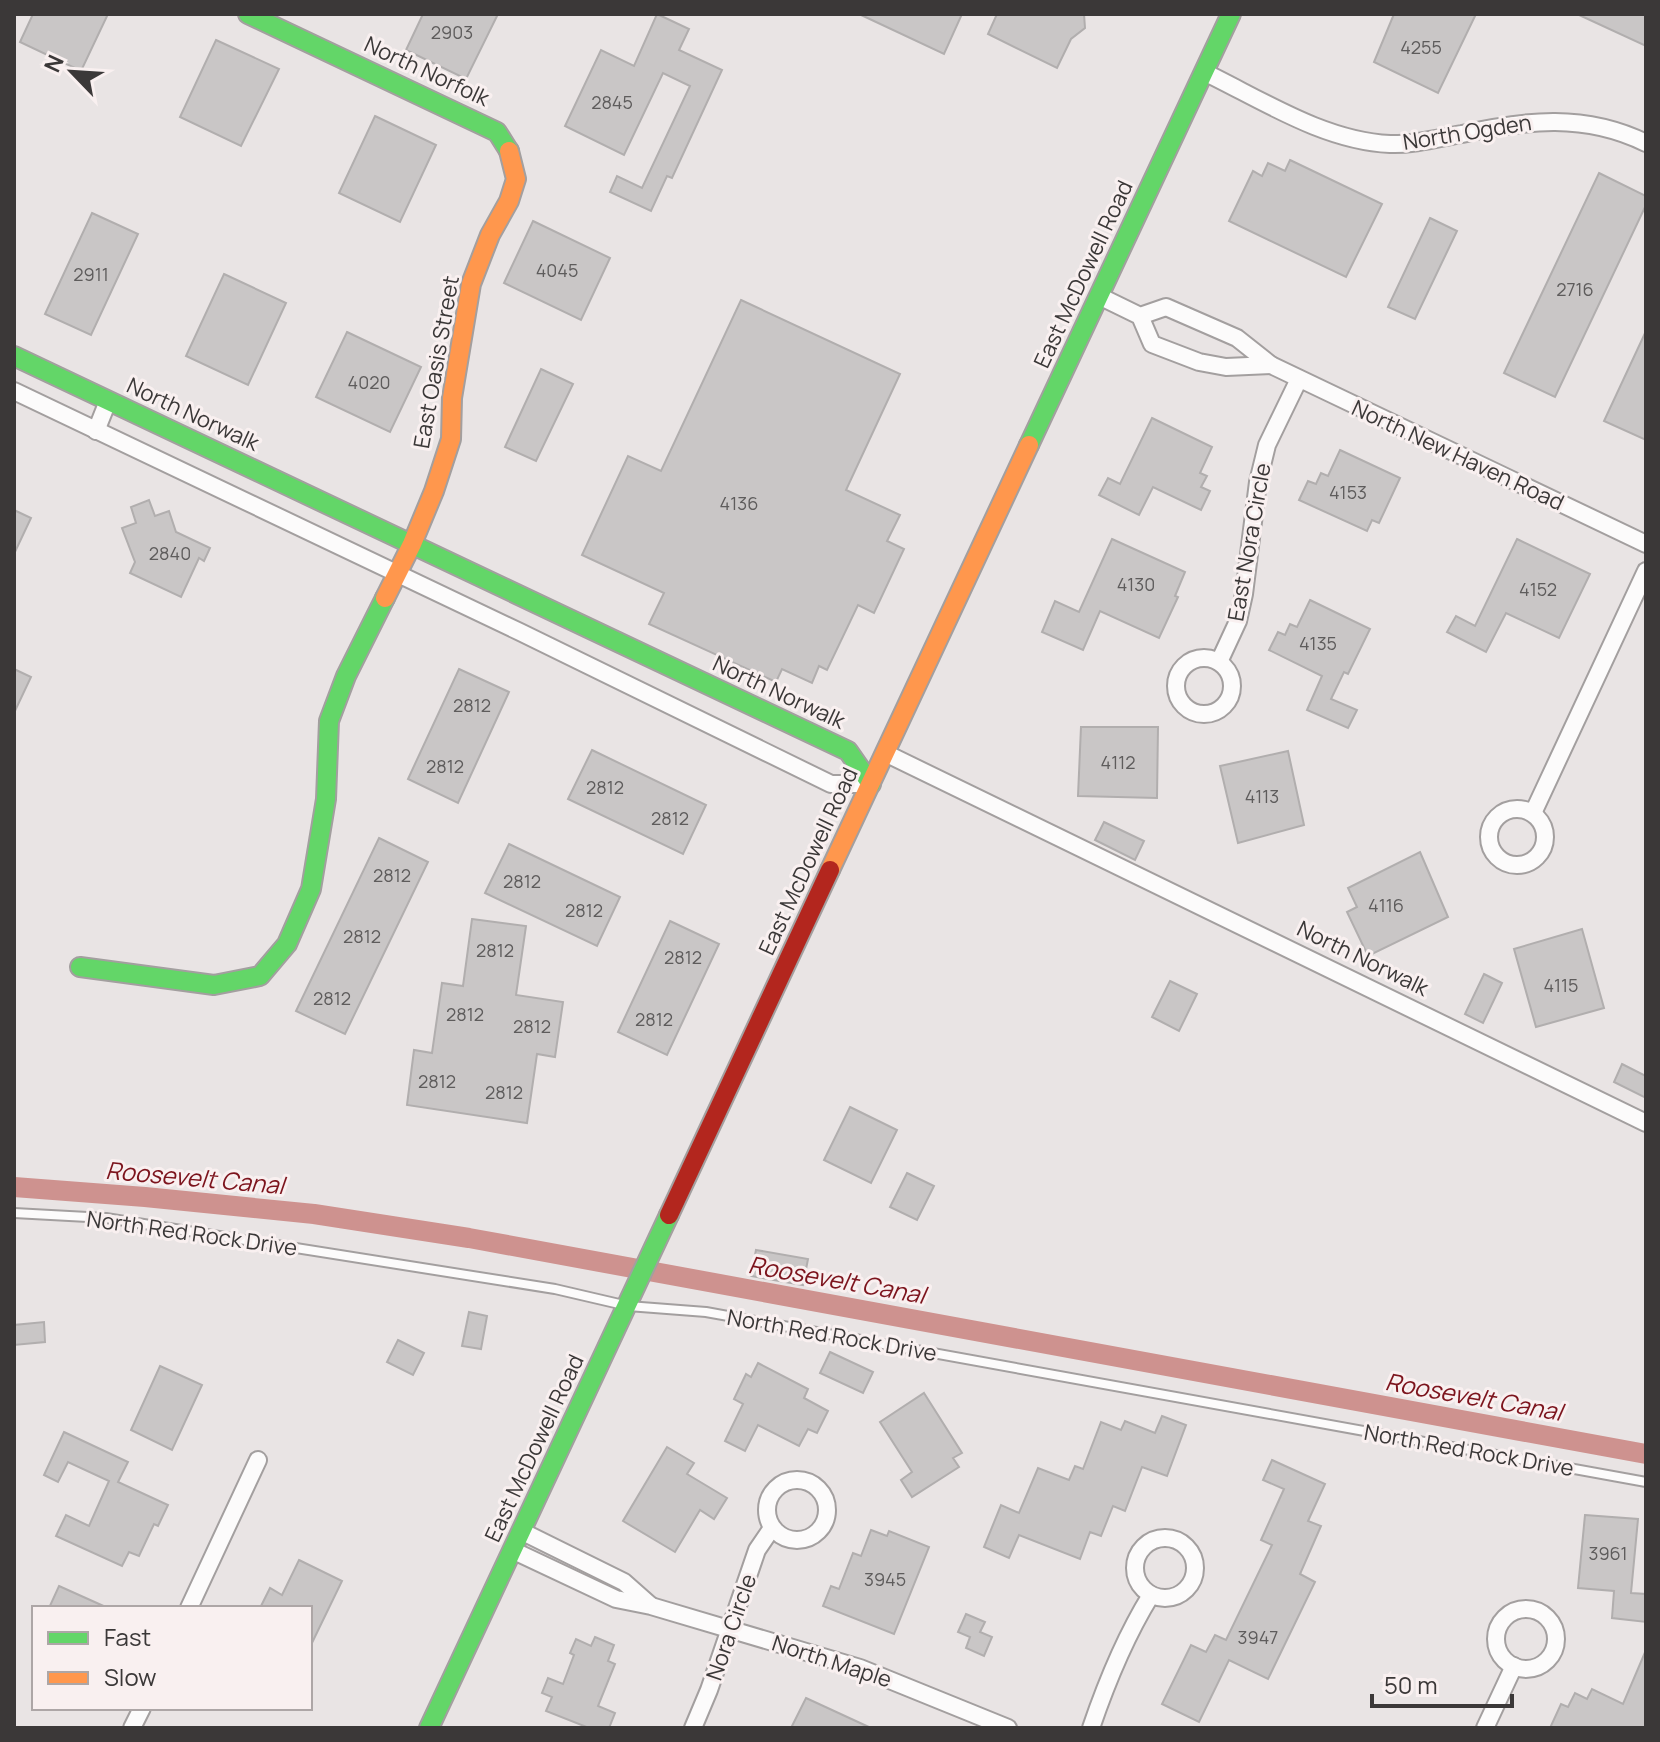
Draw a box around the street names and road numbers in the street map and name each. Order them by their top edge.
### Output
street label: North Norfolk [360,29,495,114]
street label: North Ogden [1401,107,1533,157]
street label: East McDowell Road [1026,175,1140,373]
street label: East Oasis Street [406,273,466,451]
street label: North Norwalk [122,370,265,458]
street label: North New Haven Road [1347,393,1569,517]
street label: East Nora Circle [1220,460,1278,623]
street label: North Norwalk [708,648,851,736]
street label: East McDowell Road [751,762,865,960]
street label: North Norwalk [1292,913,1435,1003]
street label: North Red Rock Drive [85,1203,299,1263]
street label: North Red Rock Drive [725,1302,939,1368]
street label: East McDowell Road [477,1349,591,1547]
street label: North Red Rock Drive [1362,1417,1576,1483]
street label: Nora Circle [699,1570,763,1684]
street label: North Maple [768,1628,896,1694]

